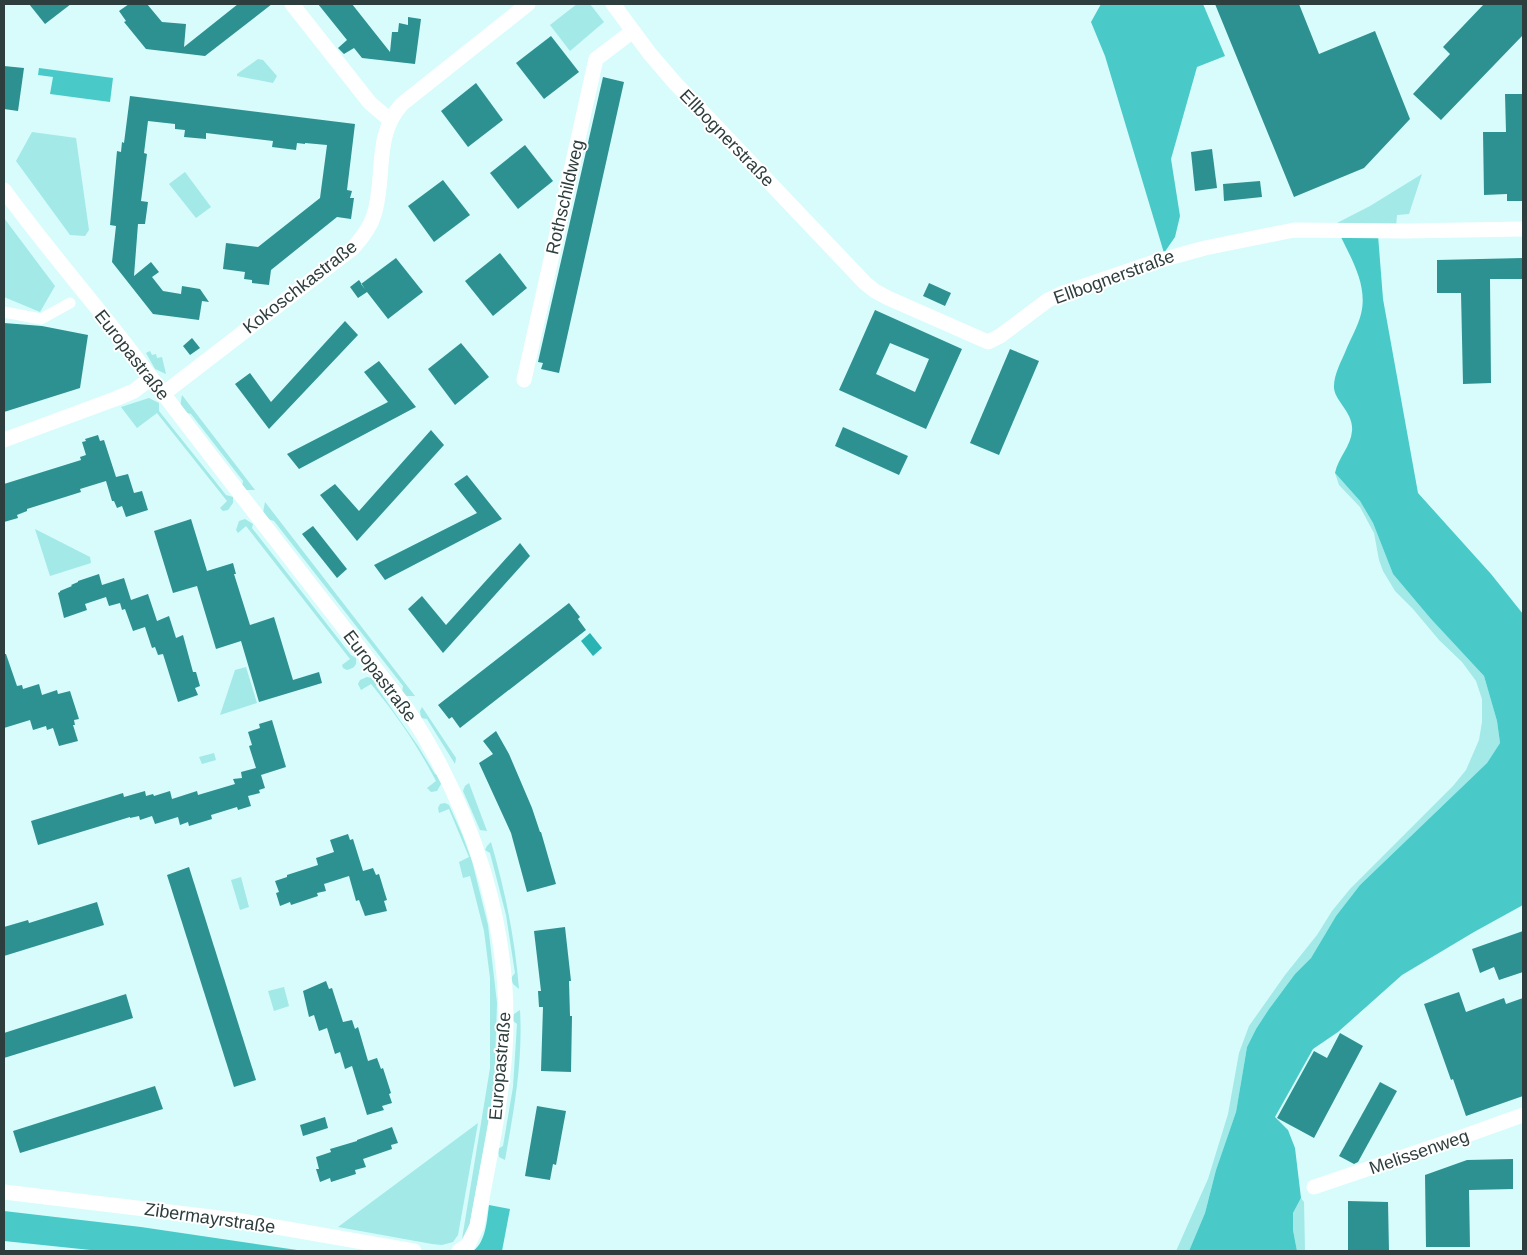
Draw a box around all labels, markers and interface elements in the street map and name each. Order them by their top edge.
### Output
street label: Ellbognerstraße [676,85,778,191]
street label: Rothschildweg [542,138,588,256]
street label: Kokoschkastraße [239,236,361,338]
street label: Ellbognerstraße [1051,246,1177,308]
street label: Europastraße [91,306,173,404]
street label: Europastraße [339,626,421,726]
street label: Europastraße [485,1011,515,1121]
street label: Melissenweg [1367,1126,1471,1178]
street label: Zibermayrstraße [143,1199,277,1237]

